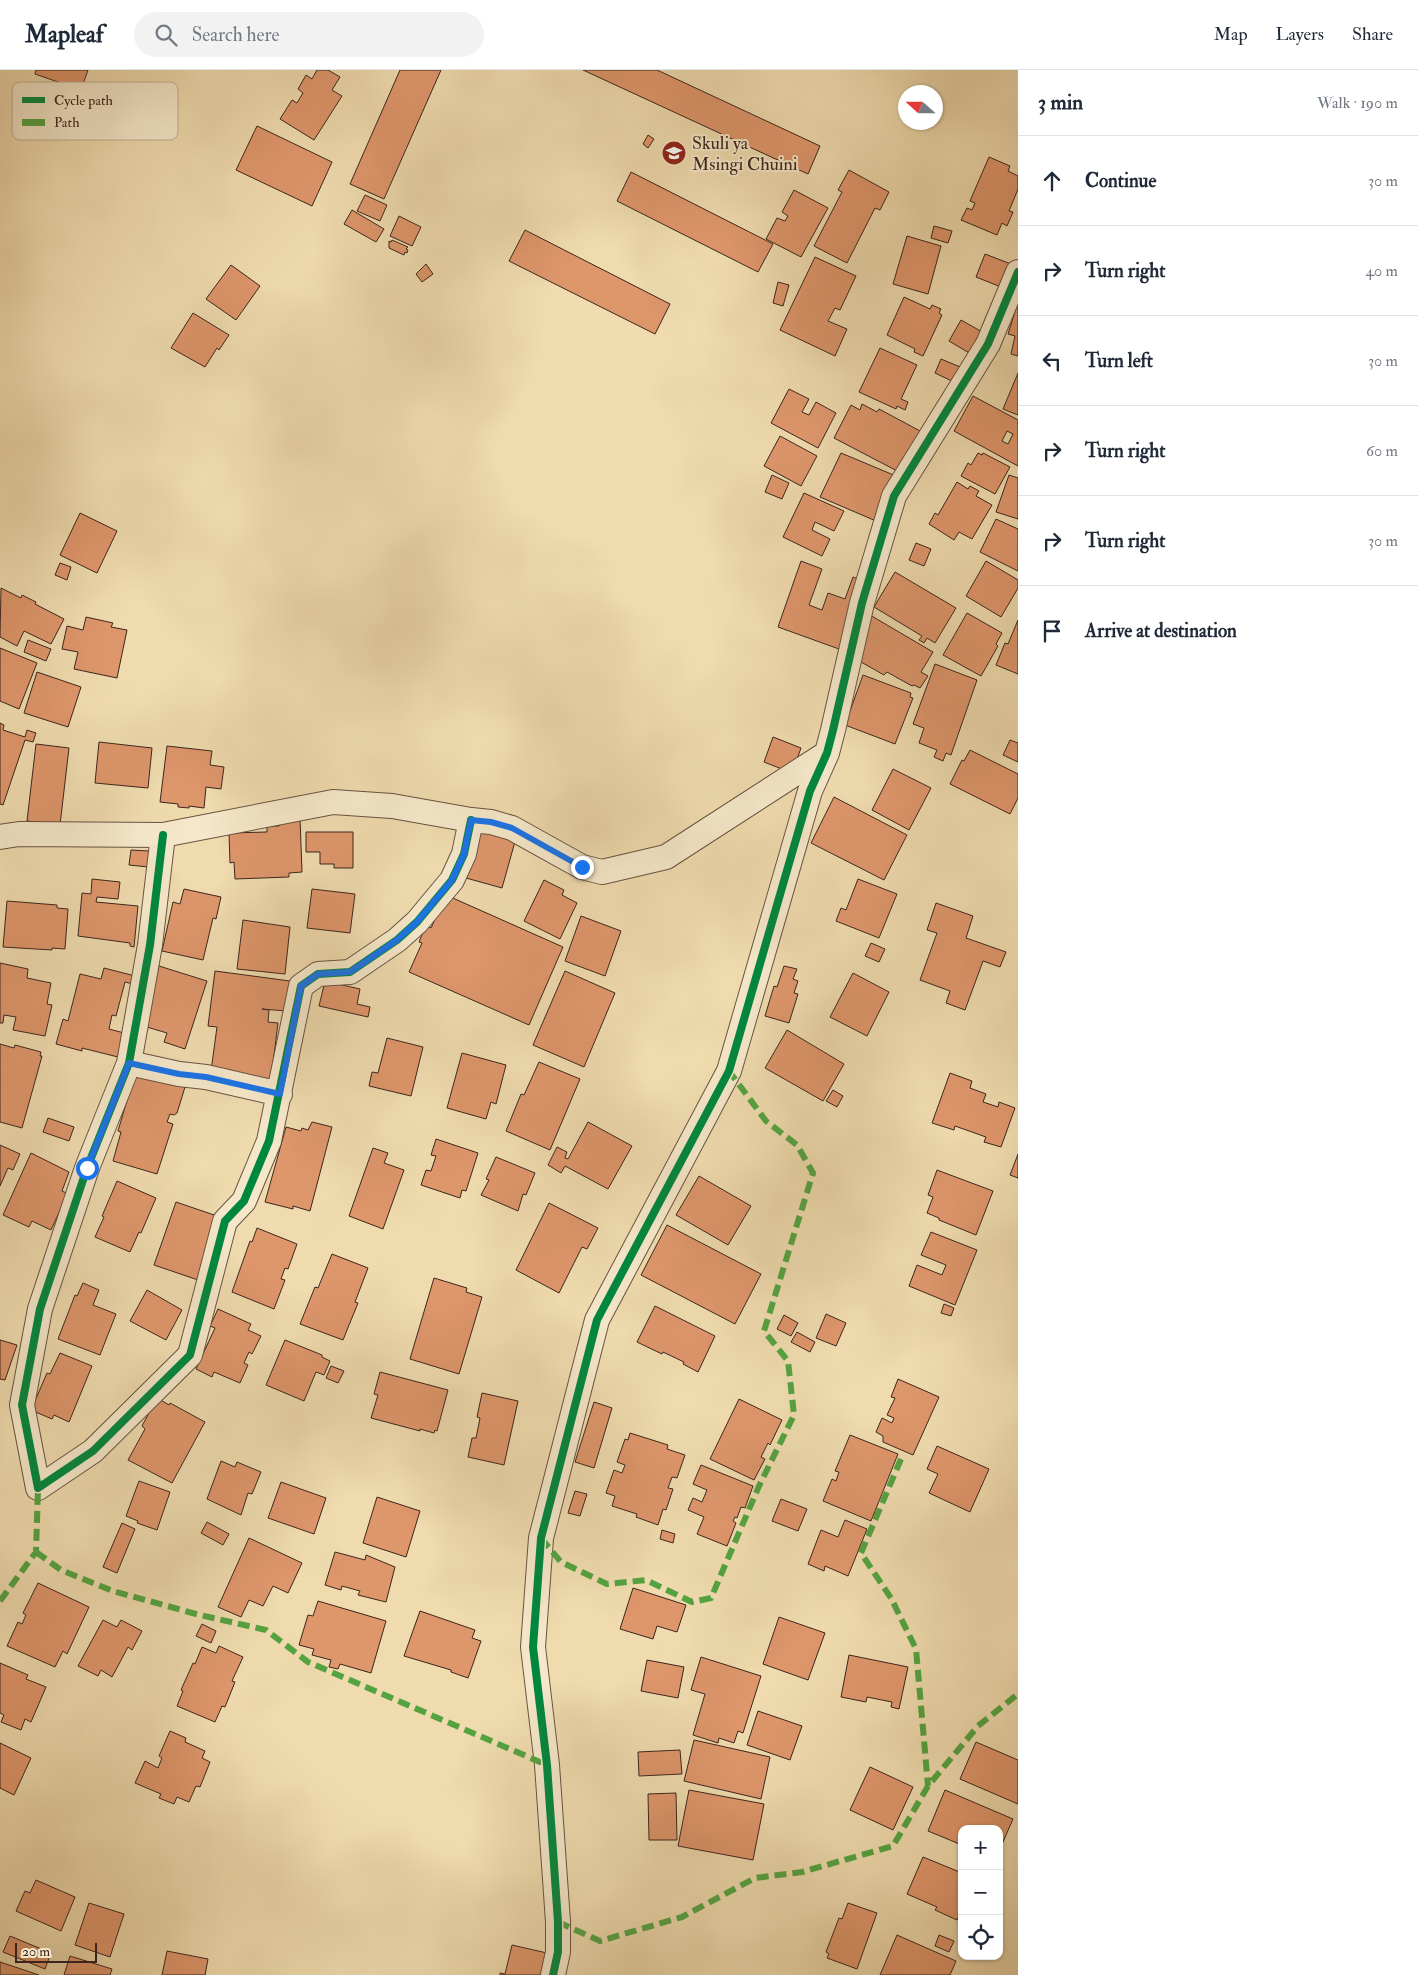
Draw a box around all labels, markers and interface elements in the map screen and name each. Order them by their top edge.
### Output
search box [134,12,484,57]
text: Mapleaf [25,19,104,50]
icon: search [152,21,180,49]
text: Search here [192,23,279,47]
text: Map [1214,23,1248,46]
text: Layers [1276,23,1324,46]
text: Share [1352,23,1393,46]
legend [12,82,178,140]
north arrow [898,85,943,130]
text: 3 min [1038,89,1083,116]
text: Cycle path [54,92,114,110]
text: Walk · 190 m [1317,93,1398,113]
text: Path [54,114,80,131]
place label: Skuli ya Msingi Chuini [692,132,798,176]
school or university icon: Skuli ya Msingi Chuini [661,140,687,166]
icon: ahead [1038,167,1066,195]
text: Continue [1085,169,1156,193]
text: 30 m [1368,171,1398,191]
icon: right [1038,257,1066,285]
text: Turn right [1085,259,1165,283]
text: 40 m [1365,261,1398,281]
icon: left [1038,347,1066,375]
text: Turn left [1085,349,1153,373]
text: 30 m [1368,351,1398,371]
icon: right [1038,437,1066,465]
text: Turn right [1085,439,1165,463]
text: 60 m [1366,441,1398,461]
icon: right [1038,527,1066,555]
text: Turn right [1085,529,1165,553]
text: 30 m [1368,531,1398,551]
icon: arrive [1038,617,1066,645]
text: Arrive at destination [1085,619,1237,643]
route end [571,856,594,879]
route start [76,1157,99,1180]
map controls [958,1825,1003,1960]
button: + [958,1825,1003,1870]
button: − [958,1870,1003,1915]
button: locate [958,1915,1003,1960]
scale bar [15,1940,98,1963]
text: 20 m [22,1943,50,1960]

